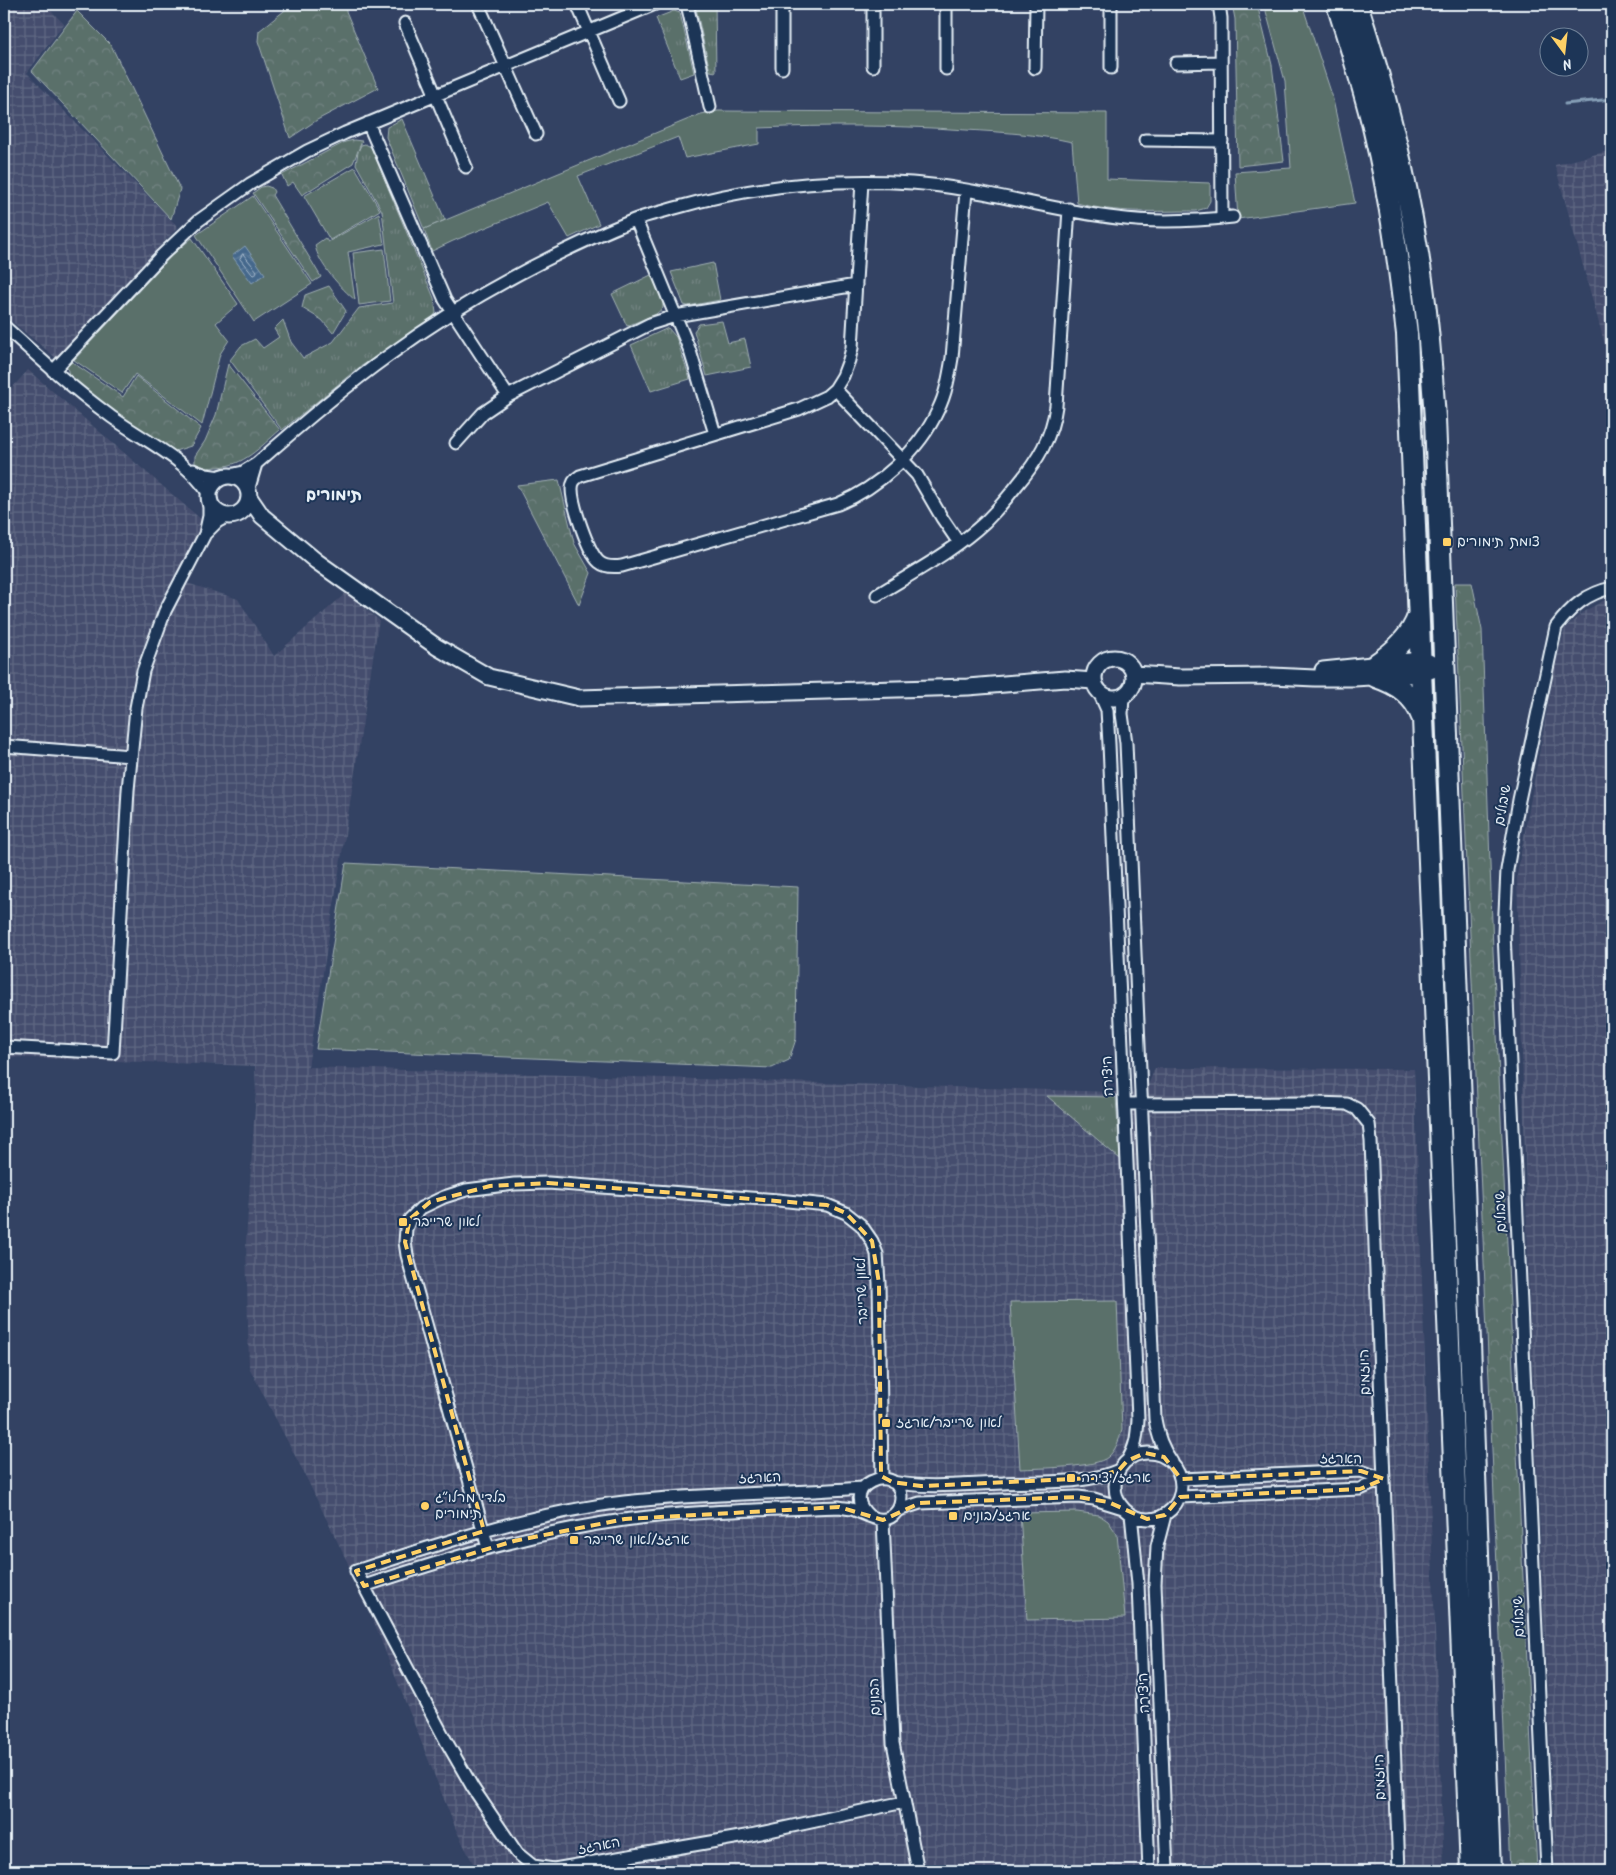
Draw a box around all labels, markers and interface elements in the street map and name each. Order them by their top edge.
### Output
north arrow [1538,28,1588,78]
text: N [1560,52,1574,75]
district label: תימורים [306,483,362,508]
place label: צומת תימורים [1457,531,1540,553]
marker: צומת תימורים [1441,536,1453,548]
street label: שיבולים [1489,782,1518,827]
street label: היצירה [1096,1055,1120,1097]
street label: שיבולים [1489,1190,1513,1233]
place label: לאון שרייבר [413,1211,481,1233]
marker: לאון שרייבר [397,1216,409,1228]
street label: לאון שרייבר [850,1256,874,1325]
street label: היוזמים [1353,1349,1377,1395]
place label: לאון שרייבר/ארגז [896,1412,1003,1434]
marker: לאון שרייבר/ארגז [880,1417,892,1429]
street label: הארגז [1320,1448,1362,1470]
street label: הארגז [738,1466,782,1490]
place label: ארגז/יצירה [1081,1467,1151,1489]
marker: ארגז/יצירה [1065,1472,1077,1484]
place label: בלדי מרלו״ג תימורים [435,1487,506,1525]
marker: בלדי מרלו״ג תימורים [419,1500,431,1512]
place label: ארגז/בונים [963,1505,1030,1527]
marker: ארגז/בונים [947,1510,959,1522]
place label: ארגז/לאון שרייבר [584,1529,690,1551]
marker: ארגז/לאון שרייבר [568,1534,580,1546]
street label: שיבולים [1507,1595,1531,1638]
street label: היצירה [1132,1672,1156,1714]
street label: הבונים [863,1677,887,1717]
street label: היוזמים [1368,1754,1392,1800]
street label: הארגז [576,1831,622,1861]

